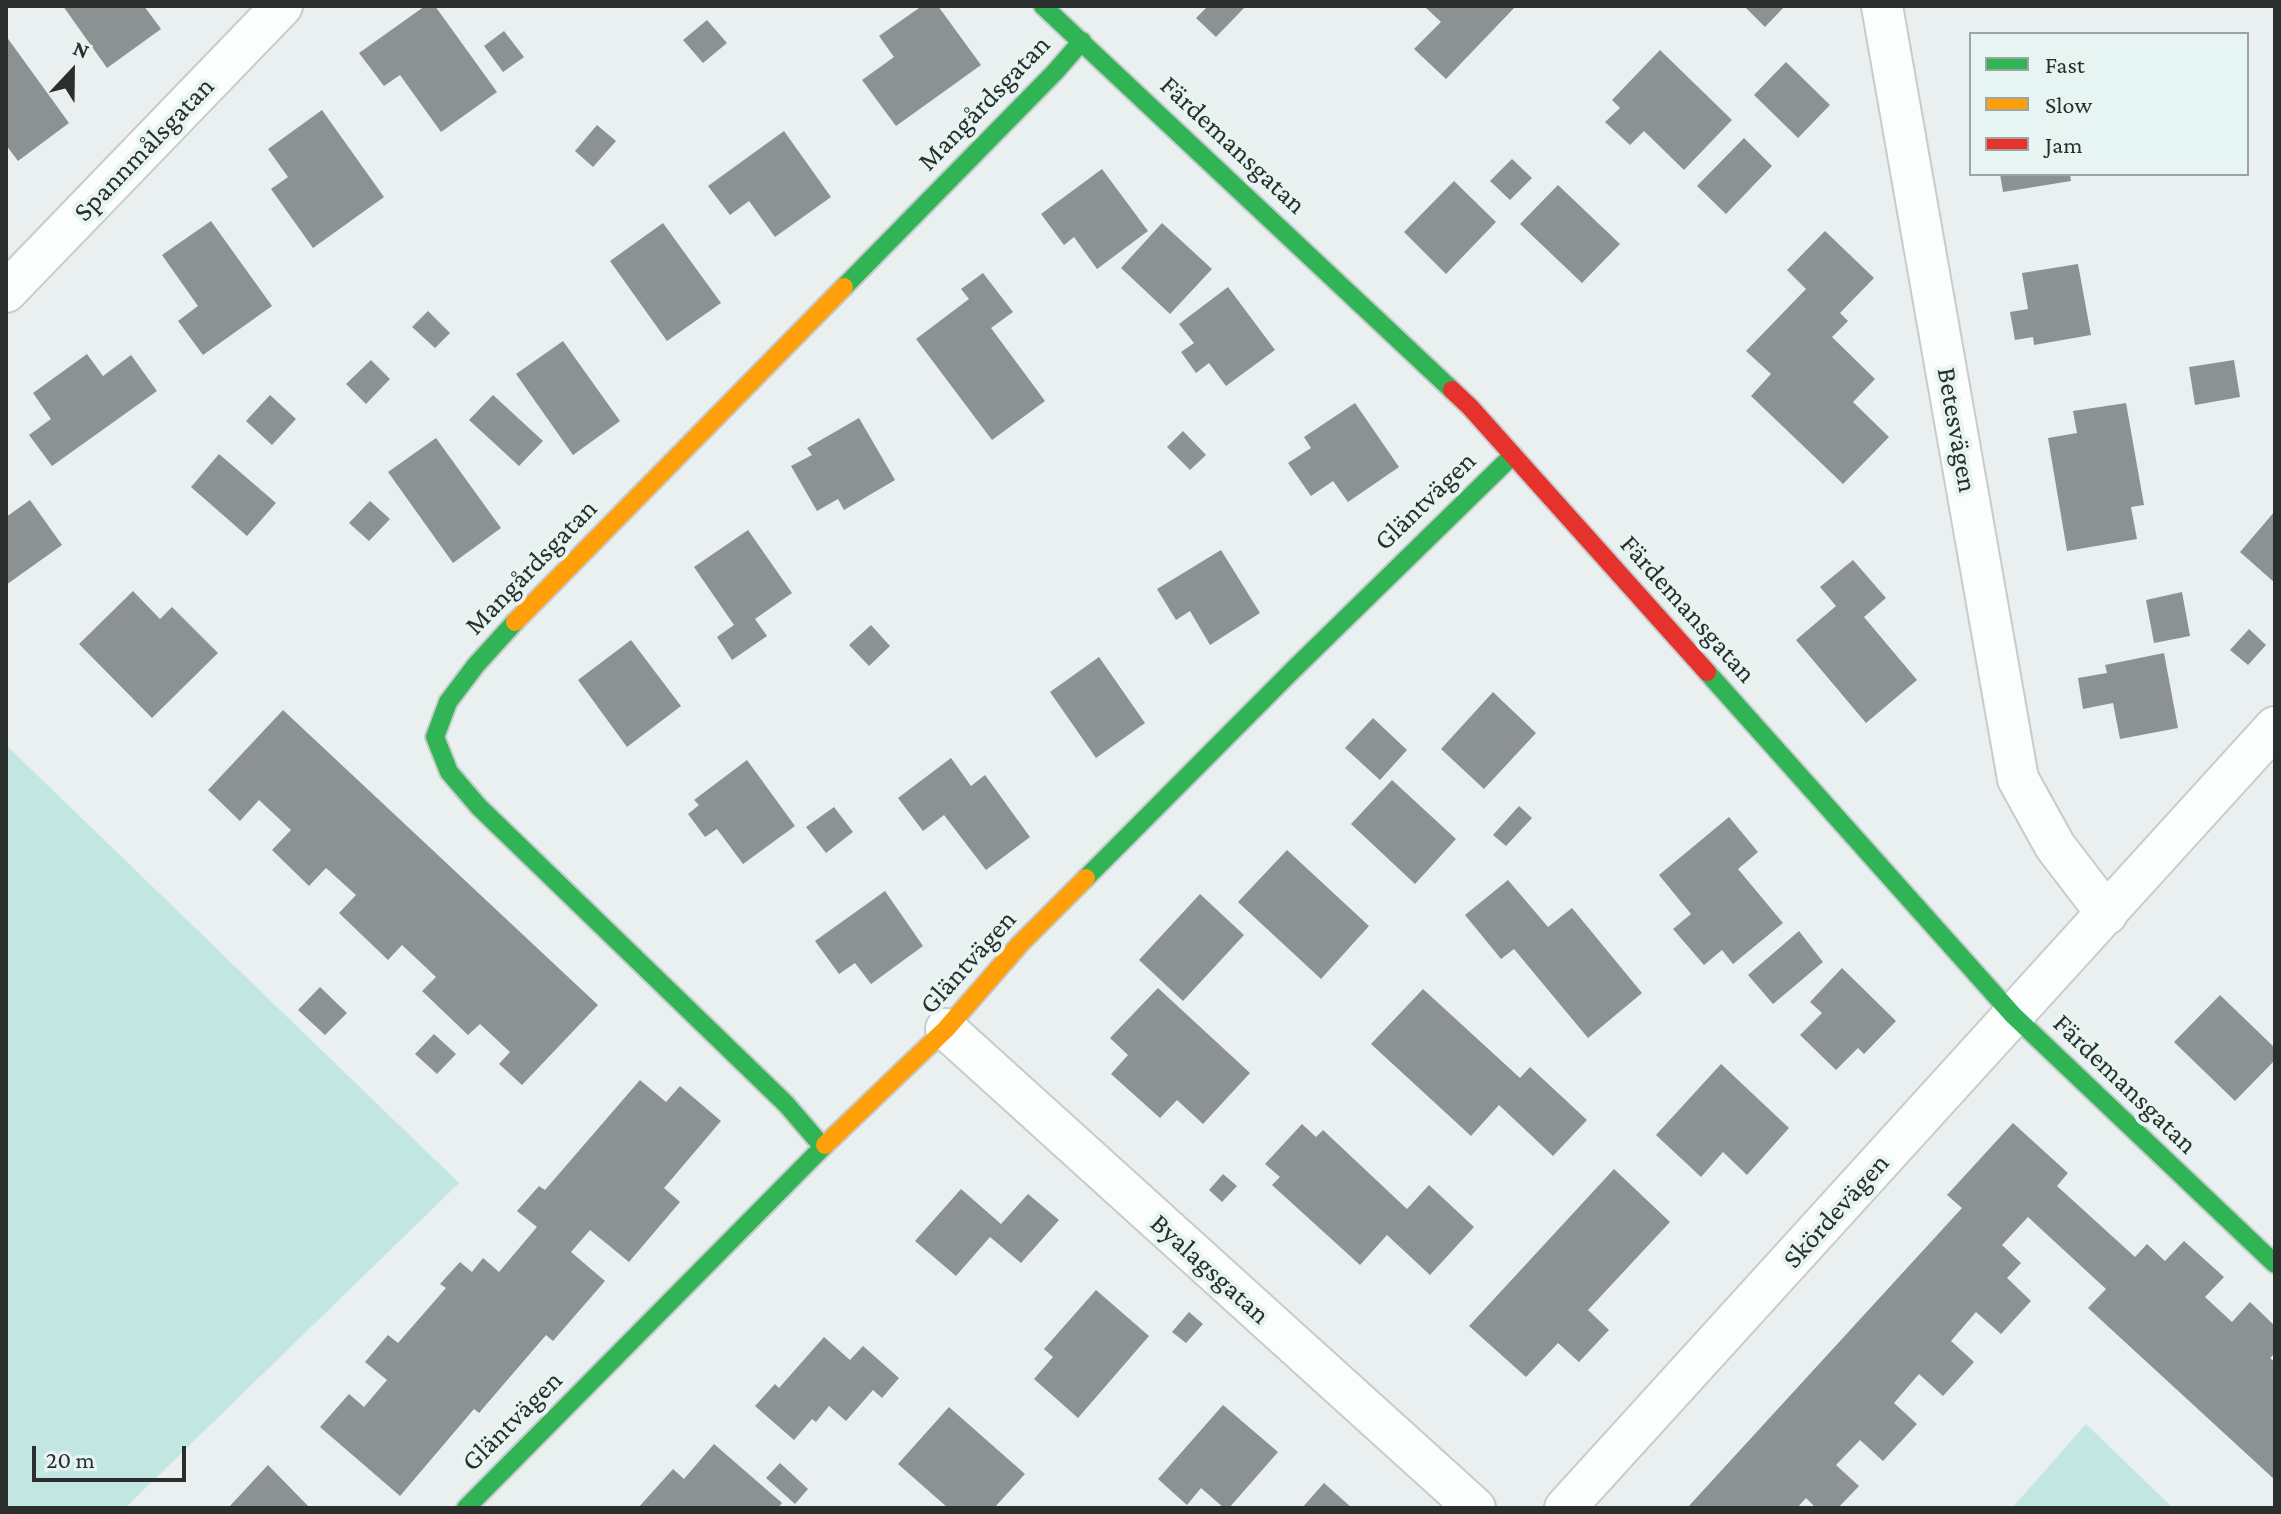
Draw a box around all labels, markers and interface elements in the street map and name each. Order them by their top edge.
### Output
street label: Mangårdsgatan [911,28,1057,178]
north arrow [32,32,112,112]
legend [1969,32,2249,176]
text: N [70,35,93,64]
text: Fast [2045,51,2085,78]
street label: Färdemansgatan [1153,69,1313,221]
street label: Spannmålsgatan [67,70,221,228]
text: Slow [2045,91,2092,118]
text: Jam [2045,131,2083,158]
street label: Betesvägen [1929,365,1985,495]
street label: Gläntvägen [1367,444,1483,558]
street label: Mangårdsgatan [458,492,604,642]
street label: Färdemansgatan [1613,528,1763,690]
street label: Gläntvägen [913,903,1023,1021]
street label: Färdemansgatan [2046,1007,2204,1161]
street label: Skördevägen [1776,1147,1896,1275]
street label: Byalagsgatan [1143,1207,1277,1331]
street label: Gläntvägen [455,1364,569,1478]
scale bar [36,1430,190,1480]
text: 20 m [46,1446,95,1473]

